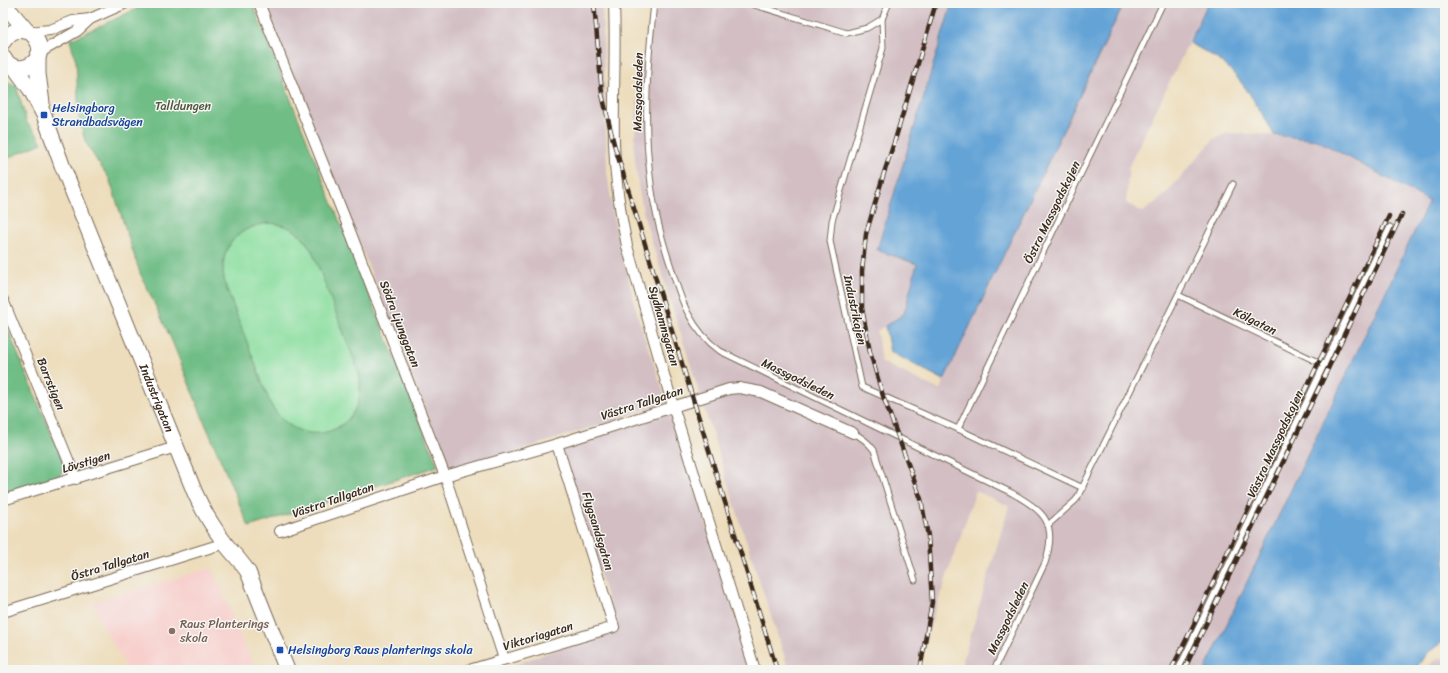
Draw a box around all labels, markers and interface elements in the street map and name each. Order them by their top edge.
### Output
street label: Massgodsleden [626,52,650,132]
park label: Talldungen [155,95,212,117]
place label: Helsingborg Strandbadsvägen [52,97,143,133]
marker: Helsingborg Strandbadsvägen [39,110,49,120]
street label: Östra Massgodskajen [1018,156,1087,267]
street label: Industrikajen [837,272,873,348]
street label: Södra Ljunggatan [373,277,427,371]
street label: Sydhamnsgatan [642,283,686,369]
street label: Kölgatan [1229,301,1281,341]
street label: Massgodsleden [758,352,839,406]
street label: Barrstigen [30,354,72,414]
street label: Industrigatan [132,360,180,436]
street label: Västra Tallgatan [598,379,687,427]
street label: Västra Massgodskajen [1240,386,1310,502]
street label: Lövstigen [59,444,113,480]
street label: Västra Tallgatan [289,476,377,524]
street label: Flygsandsgatan [576,489,621,574]
street label: Östra Tallgatan [68,543,152,587]
street label: Massgodsleden [981,577,1035,658]
place label: Raus Planterings skola [179,613,270,649]
street label: Viktoriagatan [500,615,576,657]
marker: Raus Planterings skola [167,626,177,636]
place label: Helsingborg Raus planterings skola [288,639,473,661]
marker: Helsingborg Raus planterings skola [275,645,285,655]

